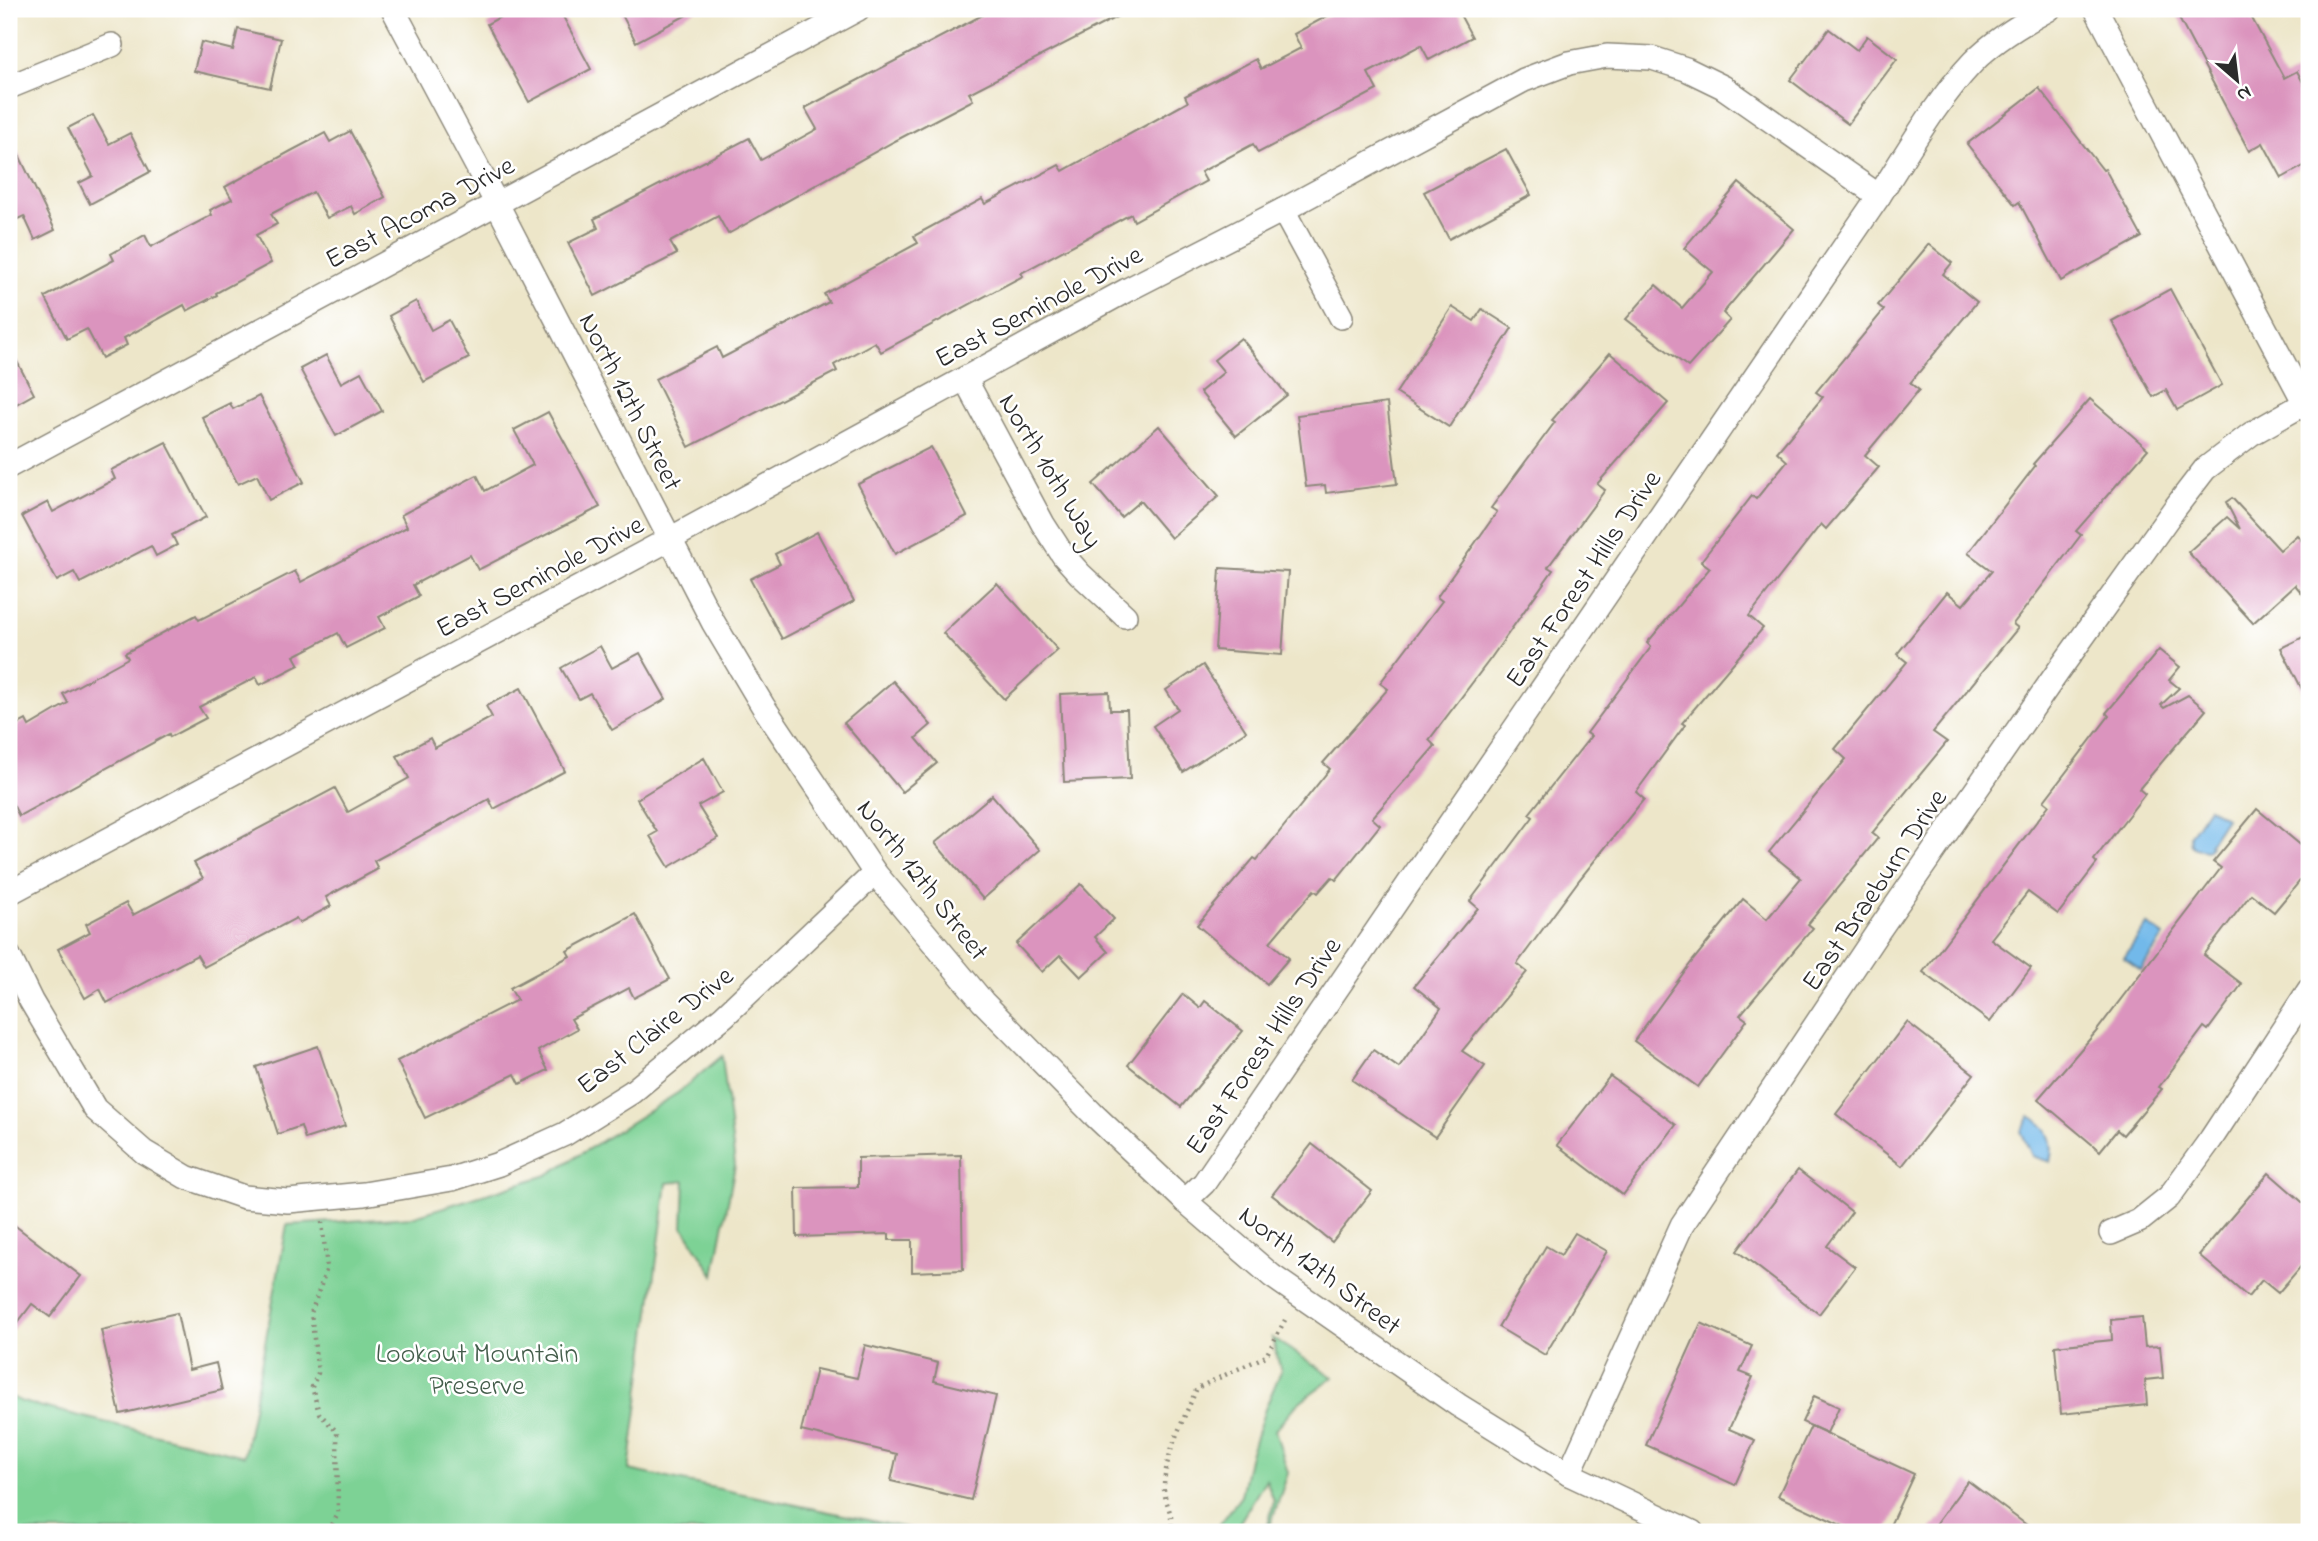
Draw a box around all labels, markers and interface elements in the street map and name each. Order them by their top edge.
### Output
north arrow [2202,46,2272,116]
text: N [2232,78,2256,108]
street label: East Acoma Drive [319,147,523,281]
street label: East Seminole Drive [928,236,1151,380]
street label: North 12th Street [566,306,691,499]
street label: North 10th Way [986,386,1112,557]
street label: East Forest Hills Drive [1497,462,1674,697]
street label: East Seminole Drive [429,506,652,650]
street label: East Braeburn Drive [1793,781,1959,1000]
street label: North 12th Street [845,792,997,971]
street label: East Forest Hills Drive [1177,929,1354,1164]
street label: East Claire Drive [569,957,744,1106]
street label: North 12th Street [1229,1197,1409,1347]
park label: Lookout Mountain Preserve [376,1335,578,1408]

